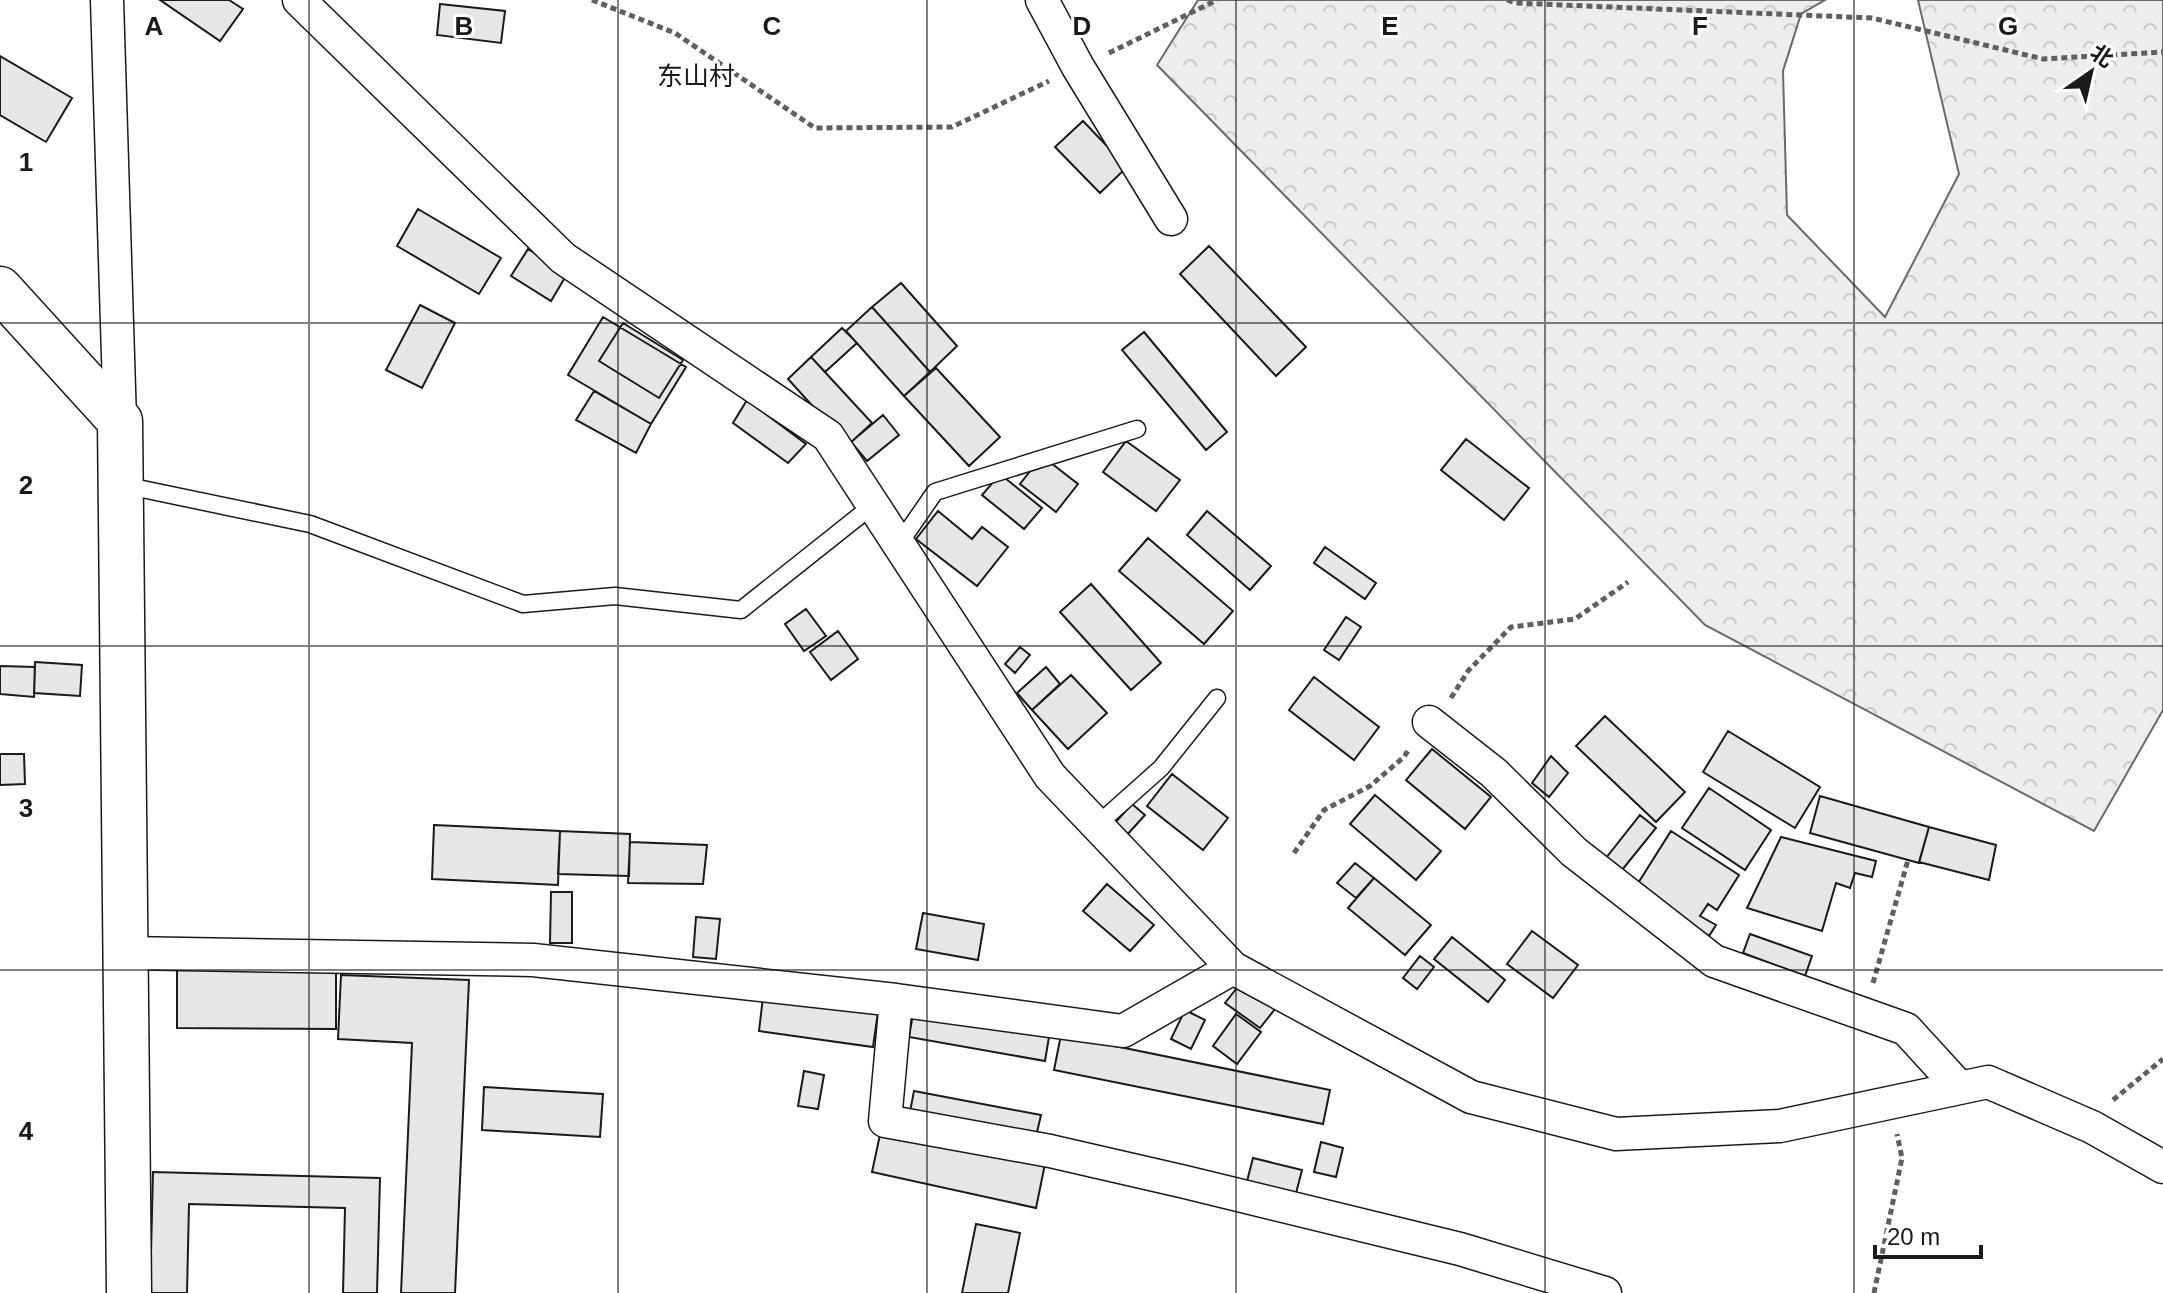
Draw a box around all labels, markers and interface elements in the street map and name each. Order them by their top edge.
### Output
text: A [145,11,164,41]
text: B [455,11,473,41]
text: C [763,11,782,41]
text: D [1073,11,1091,41]
text: E [1381,11,1399,41]
text: F [1692,11,1708,41]
text: G [1998,11,2018,41]
north arrow [2051,32,2131,112]
text: 北 [2086,39,2118,72]
district label: 东山村 [657,61,735,91]
text: 1 [19,147,33,177]
text: 2 [19,470,33,500]
text: 3 [19,793,33,823]
text: 4 [19,1116,34,1146]
scale bar [1875,1209,1981,1259]
text: 20 m [1887,1223,1940,1250]

